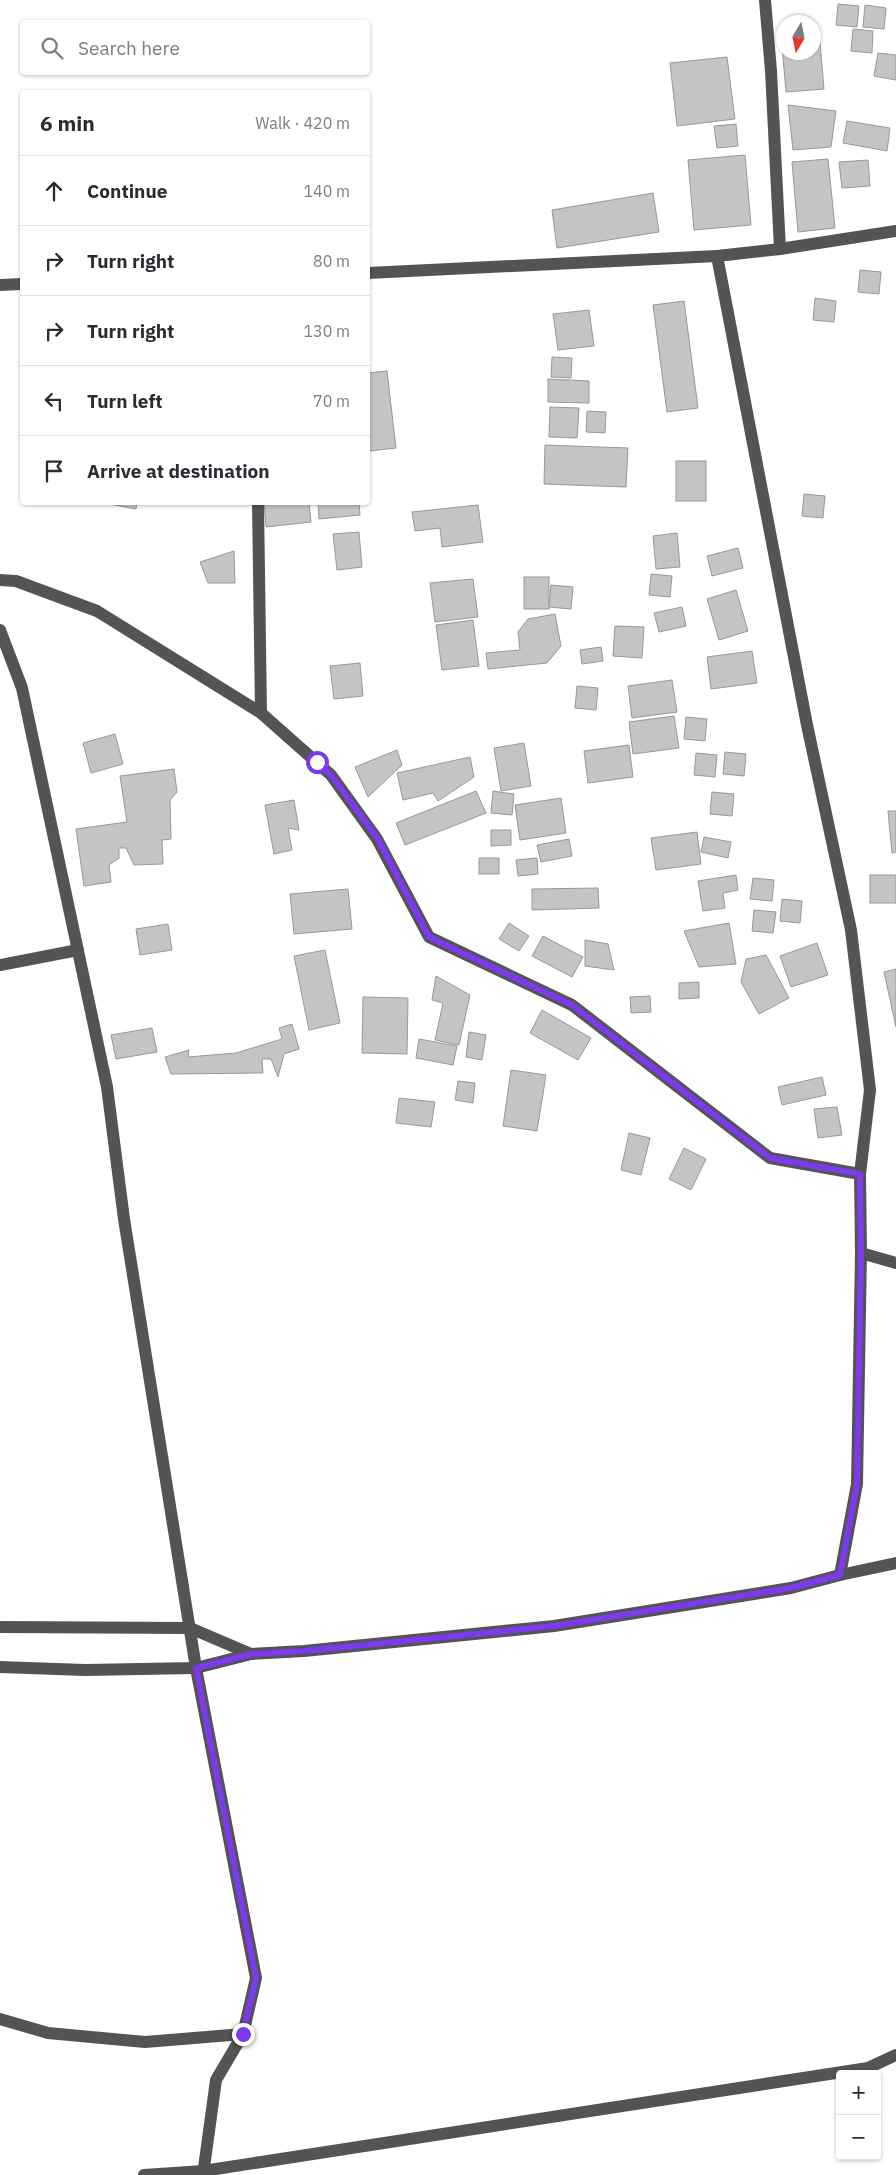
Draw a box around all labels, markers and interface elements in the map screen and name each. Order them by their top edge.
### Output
north arrow [776,15,821,60]
search box [20,20,370,75]
icon: search [38,34,66,62]
text: Search here [78,36,180,60]
text: 6 min [40,109,95,137]
text: Walk · 420 m [255,113,350,133]
icon: ahead [40,177,68,205]
text: Continue [87,179,167,203]
text: 140 m [303,181,350,201]
icon: right [40,247,68,275]
text: Turn right [87,249,174,273]
text: 80 m [313,251,350,271]
icon: right [40,317,68,345]
text: Turn right [87,319,174,343]
text: 130 m [303,321,350,341]
icon: left [40,387,68,415]
text: Turn left [87,389,163,413]
text: 70 m [313,391,350,411]
icon: arrive [40,457,68,485]
text: Arrive at destination [87,459,270,483]
route start [306,751,329,774]
route end [232,2023,255,2046]
map controls [836,2070,881,2160]
button: + [836,2070,881,2115]
button: − [836,2115,881,2160]

